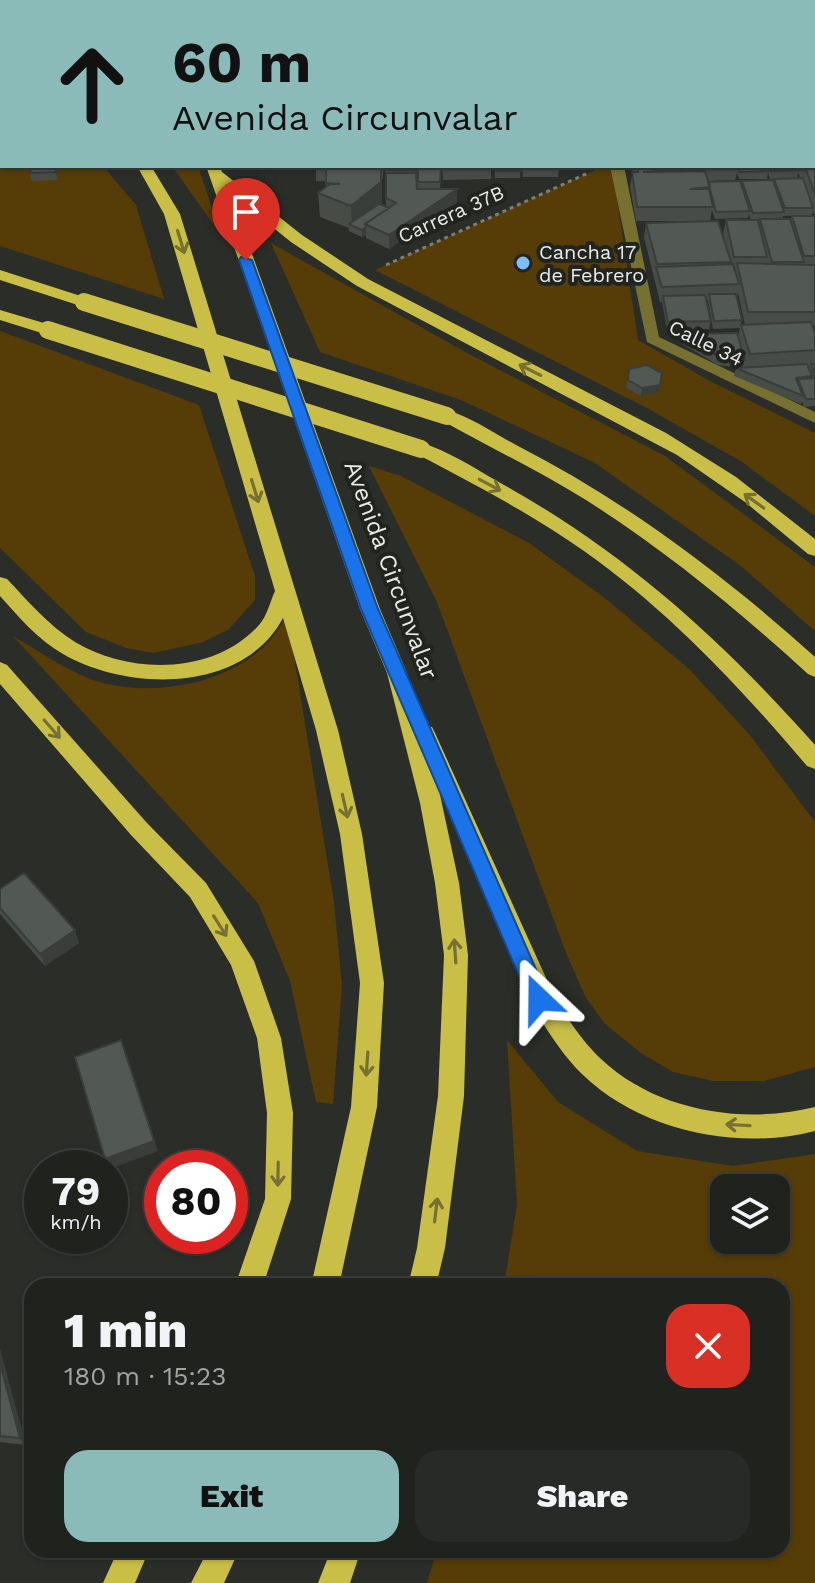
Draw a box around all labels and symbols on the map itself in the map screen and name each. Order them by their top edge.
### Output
pin [212,178,280,260]
street label: Carrera 37B [394,180,508,248]
one-way arrow [175,229,189,254]
place label: Cancha 17 de Febrero [539,240,644,287]
marker: Cancha 17 de Febrero [514,254,532,272]
street label: Calle 34 [665,315,747,371]
one-way arrow [519,361,543,377]
street label: Avenida Circunvalar [338,457,444,683]
one-way arrow [478,477,502,493]
one-way arrow [248,478,263,504]
one-way arrow [744,493,765,510]
one-way arrow [42,718,60,738]
one-way arrow [338,793,353,818]
one-way arrow [213,914,229,937]
one-way arrow [447,938,462,965]
position arrow [497,957,581,1041]
one-way arrow [359,1050,374,1077]
one-way arrow [725,1118,752,1133]
speed limit sign: 80 [144,1150,248,1254]
one-way arrow [271,1160,286,1187]
one-way arrow [429,1197,444,1223]

